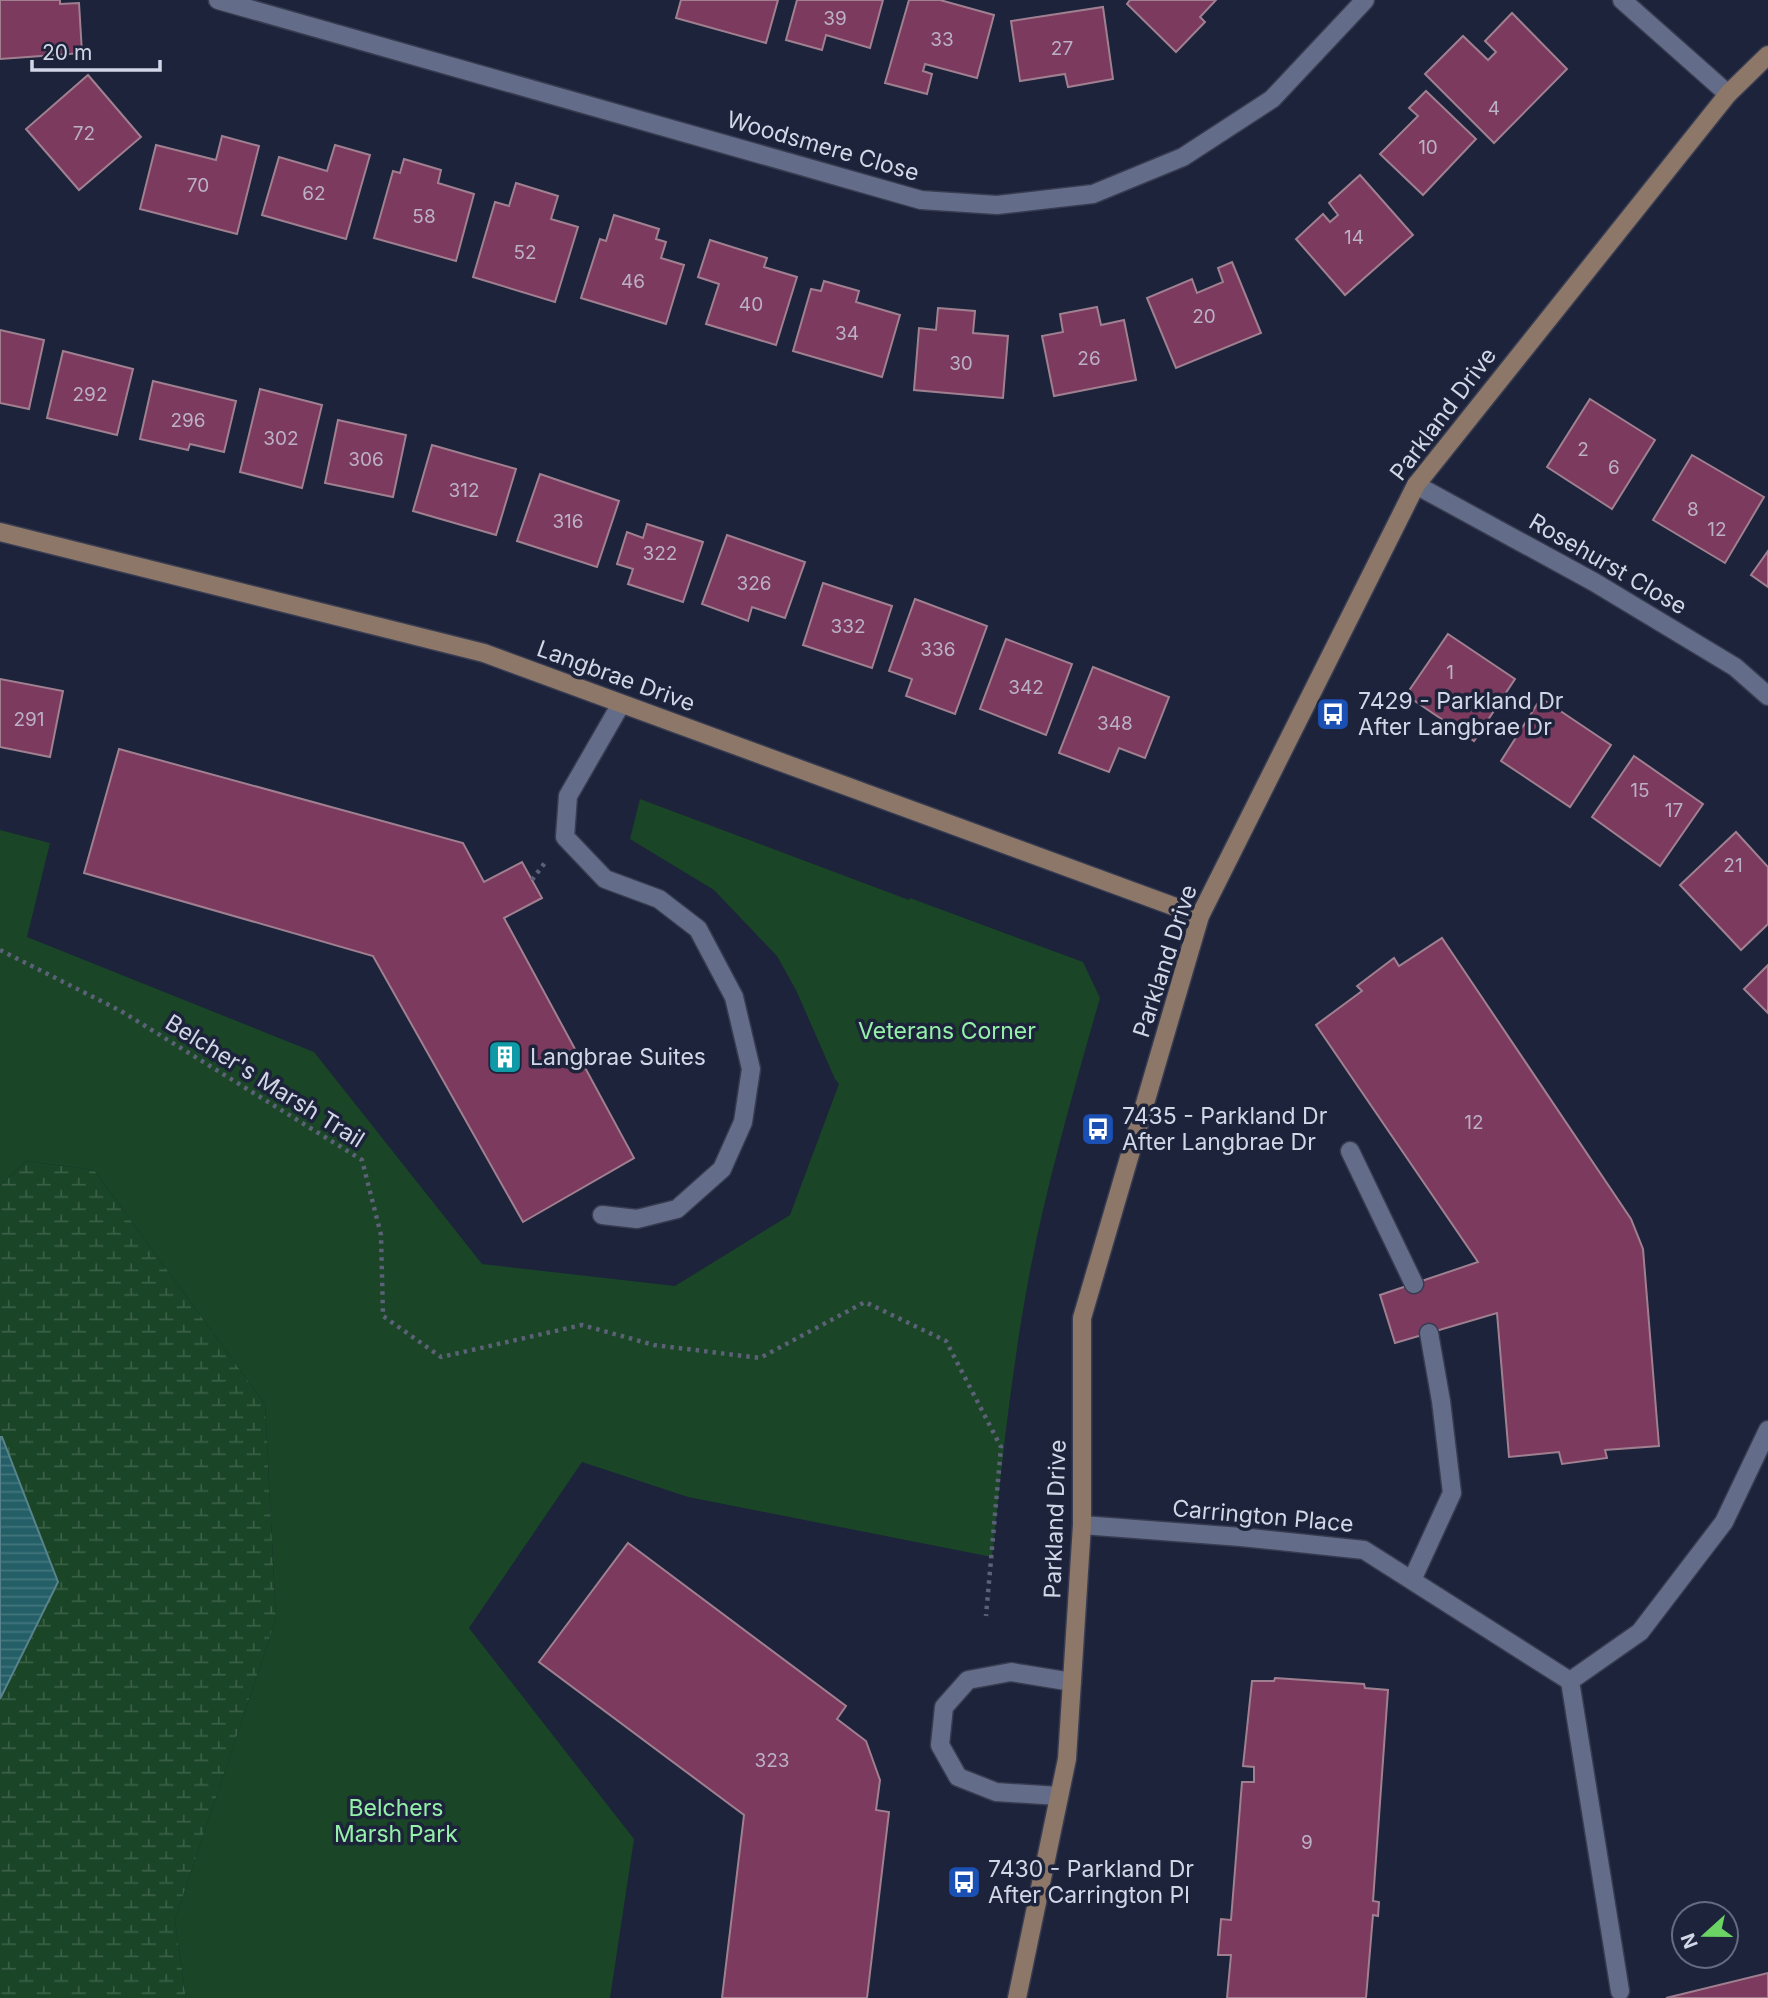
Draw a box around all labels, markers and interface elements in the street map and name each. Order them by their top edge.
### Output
house number: 39 [823,7,847,30]
scale bar [32,28,159,72]
house number: 33 [930,28,954,51]
house number: 27 [1051,37,1073,60]
text: 20 m [42,40,92,65]
house number: 4 [1488,97,1500,120]
street label: Woodsmere Close [724,105,922,187]
house number: 72 [73,122,95,145]
house number: 10 [1418,136,1438,159]
house number: 70 [187,174,209,197]
house number: 62 [302,182,326,205]
house number: 58 [412,205,436,228]
house number: 14 [1344,226,1364,249]
house number: 52 [513,241,537,264]
house number: 46 [621,270,645,293]
house number: 40 [739,293,763,316]
house number: 20 [1192,305,1216,328]
house number: 34 [835,322,859,345]
street label: Parkland Drive [1384,342,1502,486]
house number: 26 [1077,347,1101,370]
house number: 30 [949,352,973,375]
house number: 292 [73,383,107,406]
house number: 296 [170,409,206,432]
house number: 302 [263,427,299,450]
house number: 2 [1577,438,1589,461]
house number: 306 [348,448,384,471]
house number: 6 [1608,456,1620,479]
house number: 312 [448,479,480,502]
house number: 8 [1687,498,1699,521]
street label: Rosehurst Close [1524,507,1692,621]
house number: 316 [552,510,584,533]
house number: 12 [1707,518,1727,541]
house number: 322 [643,542,677,565]
house number: 326 [736,572,772,595]
house number: 332 [830,615,866,638]
street label: Langbrae Drive [533,634,699,718]
house number: 336 [920,638,956,661]
house number: 1 [1446,661,1454,684]
house number: 342 [1008,676,1044,699]
place label: 7429 - Parkland Dr After Langbrae Dr [1358,687,1564,741]
bus stop icon: 7429 - Parkland Dr After Langbrae Dr [1314,695,1352,733]
house number: 291 [13,708,45,731]
house number: 348 [1097,712,1133,735]
house number: 15 [1630,779,1650,802]
house number: 17 [1665,799,1683,822]
house number: 21 [1723,854,1743,877]
street label: Parkland Drive [1127,881,1203,1041]
street label: Belcher's Marsh Trail [160,1008,370,1154]
park label: Veterans Corner [858,1017,1036,1045]
building icon: Langbrae Suites [486,1038,524,1076]
place label: Langbrae Suites [530,1043,706,1071]
place label: 7435 - Parkland Dr After Langbrae Dr [1122,1102,1328,1156]
bus stop icon: 7435 - Parkland Dr After Langbrae Dr [1079,1110,1117,1148]
house number: 12 [1464,1111,1484,1134]
street label: Parkland Drive [1038,1439,1072,1599]
street label: Carrington Place [1171,1494,1355,1538]
house number: 323 [754,1749,790,1772]
park label: Belchers Marsh Park [334,1794,458,1848]
house number: 9 [1301,1831,1313,1854]
place label: 7430 - Parkland Dr After Carrington Pl [988,1855,1194,1909]
bus stop icon: 7430 - Parkland Dr After Carrington Pl [945,1863,983,1901]
north arrow [1670,1900,1740,1970]
text: N [1676,1930,1703,1952]

